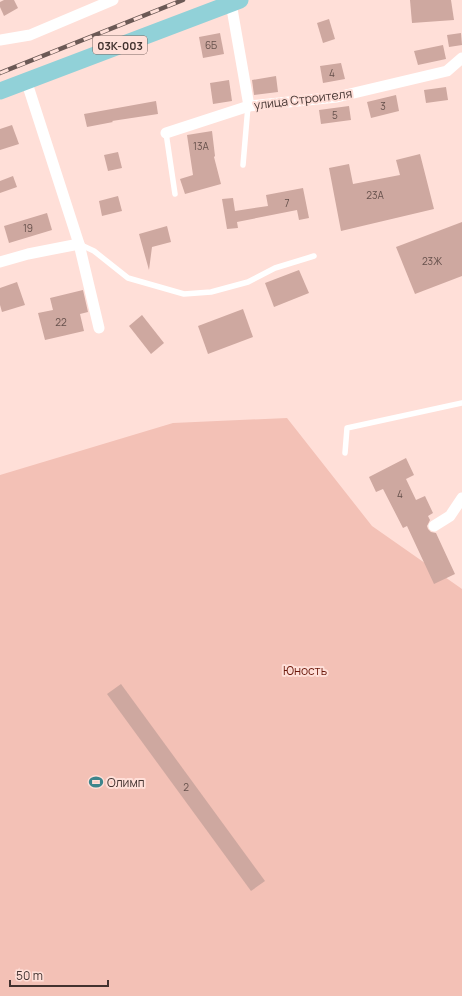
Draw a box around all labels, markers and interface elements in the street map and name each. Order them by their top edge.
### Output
road number: 03К-003 [93,36,147,54]
house number: 6Б [205,38,217,52]
house number: 4 [329,66,335,80]
street label: улица Строителя [253,85,353,113]
house number: 3 [380,99,386,113]
house number: 5 [332,108,338,122]
house number: 13А [193,139,210,153]
house number: 23А [366,188,384,202]
house number: 7 [284,196,290,210]
house number: 19 [23,221,33,235]
house number: 23Ж [422,254,442,268]
house number: 22 [55,315,67,329]
house number: 4 [397,487,403,501]
park label: Юность [283,662,327,679]
sports icon: Олимп [88,774,104,790]
place label: Олимп [107,774,145,791]
house number: 2 [183,780,189,794]
scale bar [10,962,108,988]
text: 50 m [16,967,43,984]

